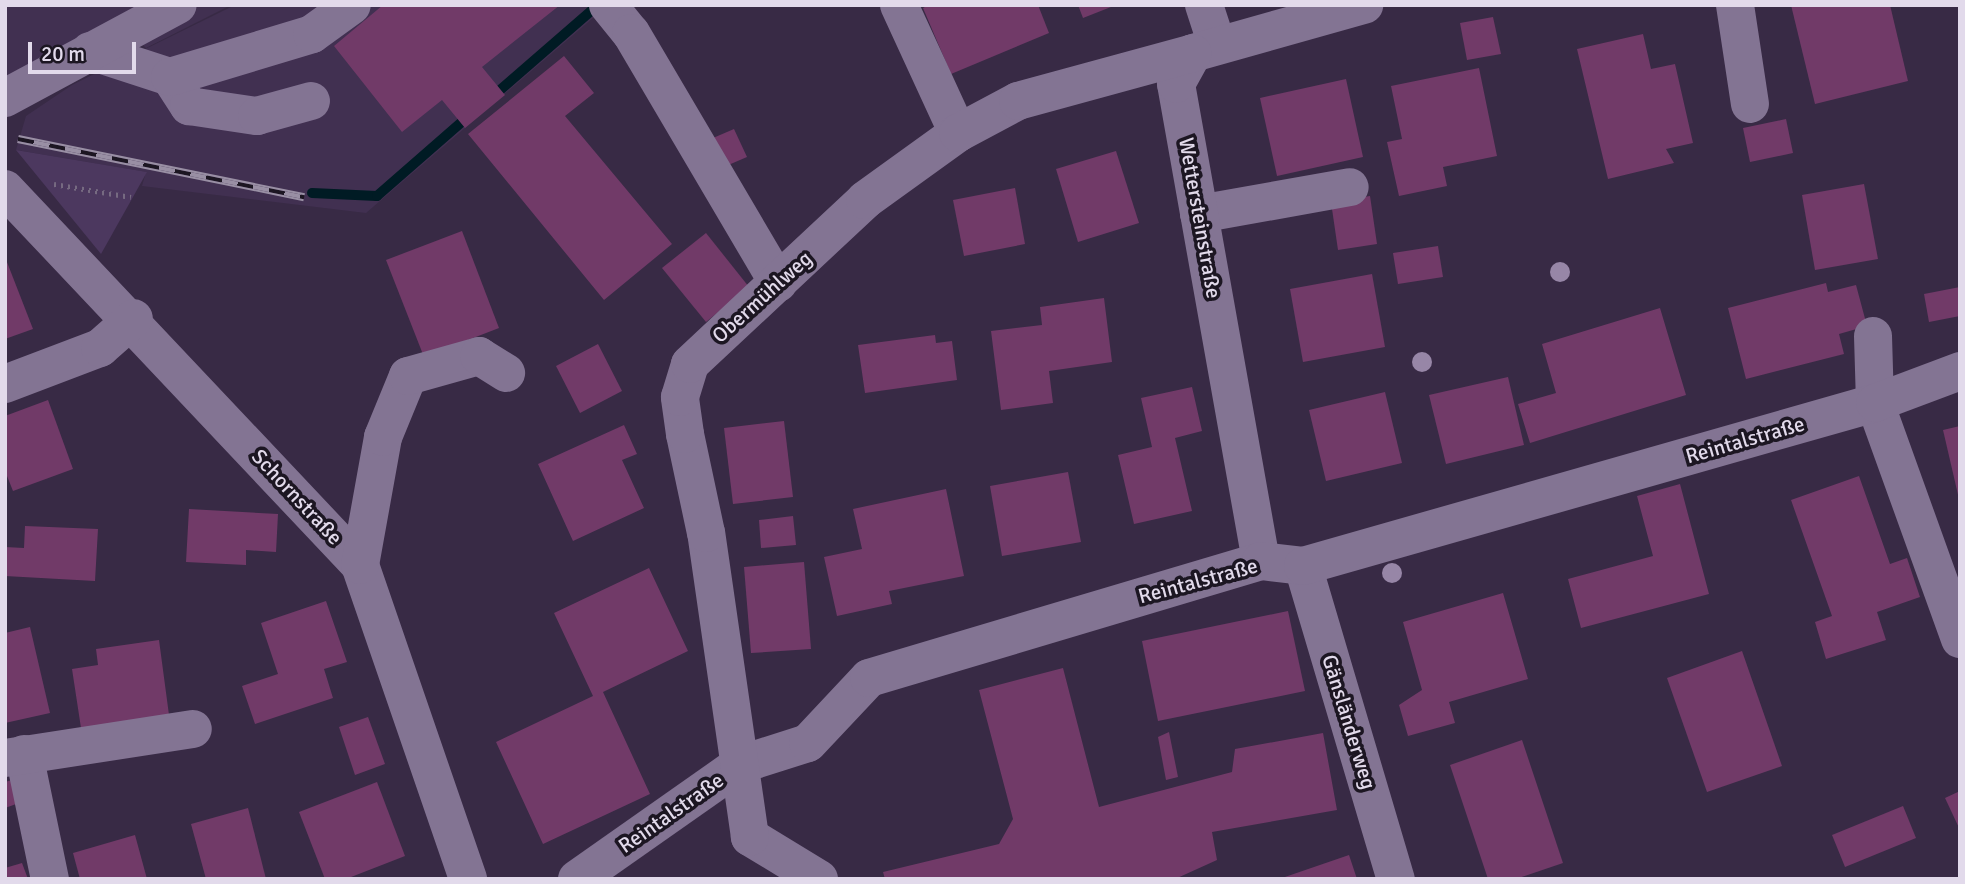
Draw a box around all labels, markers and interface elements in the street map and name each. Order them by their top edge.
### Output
scale bar [32,28,140,72]
text: 20 m [41,41,85,67]
street label: Wettersteinstraße [1173,136,1227,300]
street label: Obermühlweg [707,246,817,348]
street label: Reintalstraße [1683,411,1807,469]
street label: Schornstraße [246,444,348,550]
street label: Reintalstraße [1136,553,1260,609]
street label: Gänsländerweg [1317,652,1381,792]
street label: Reintalstraße [614,768,728,858]

